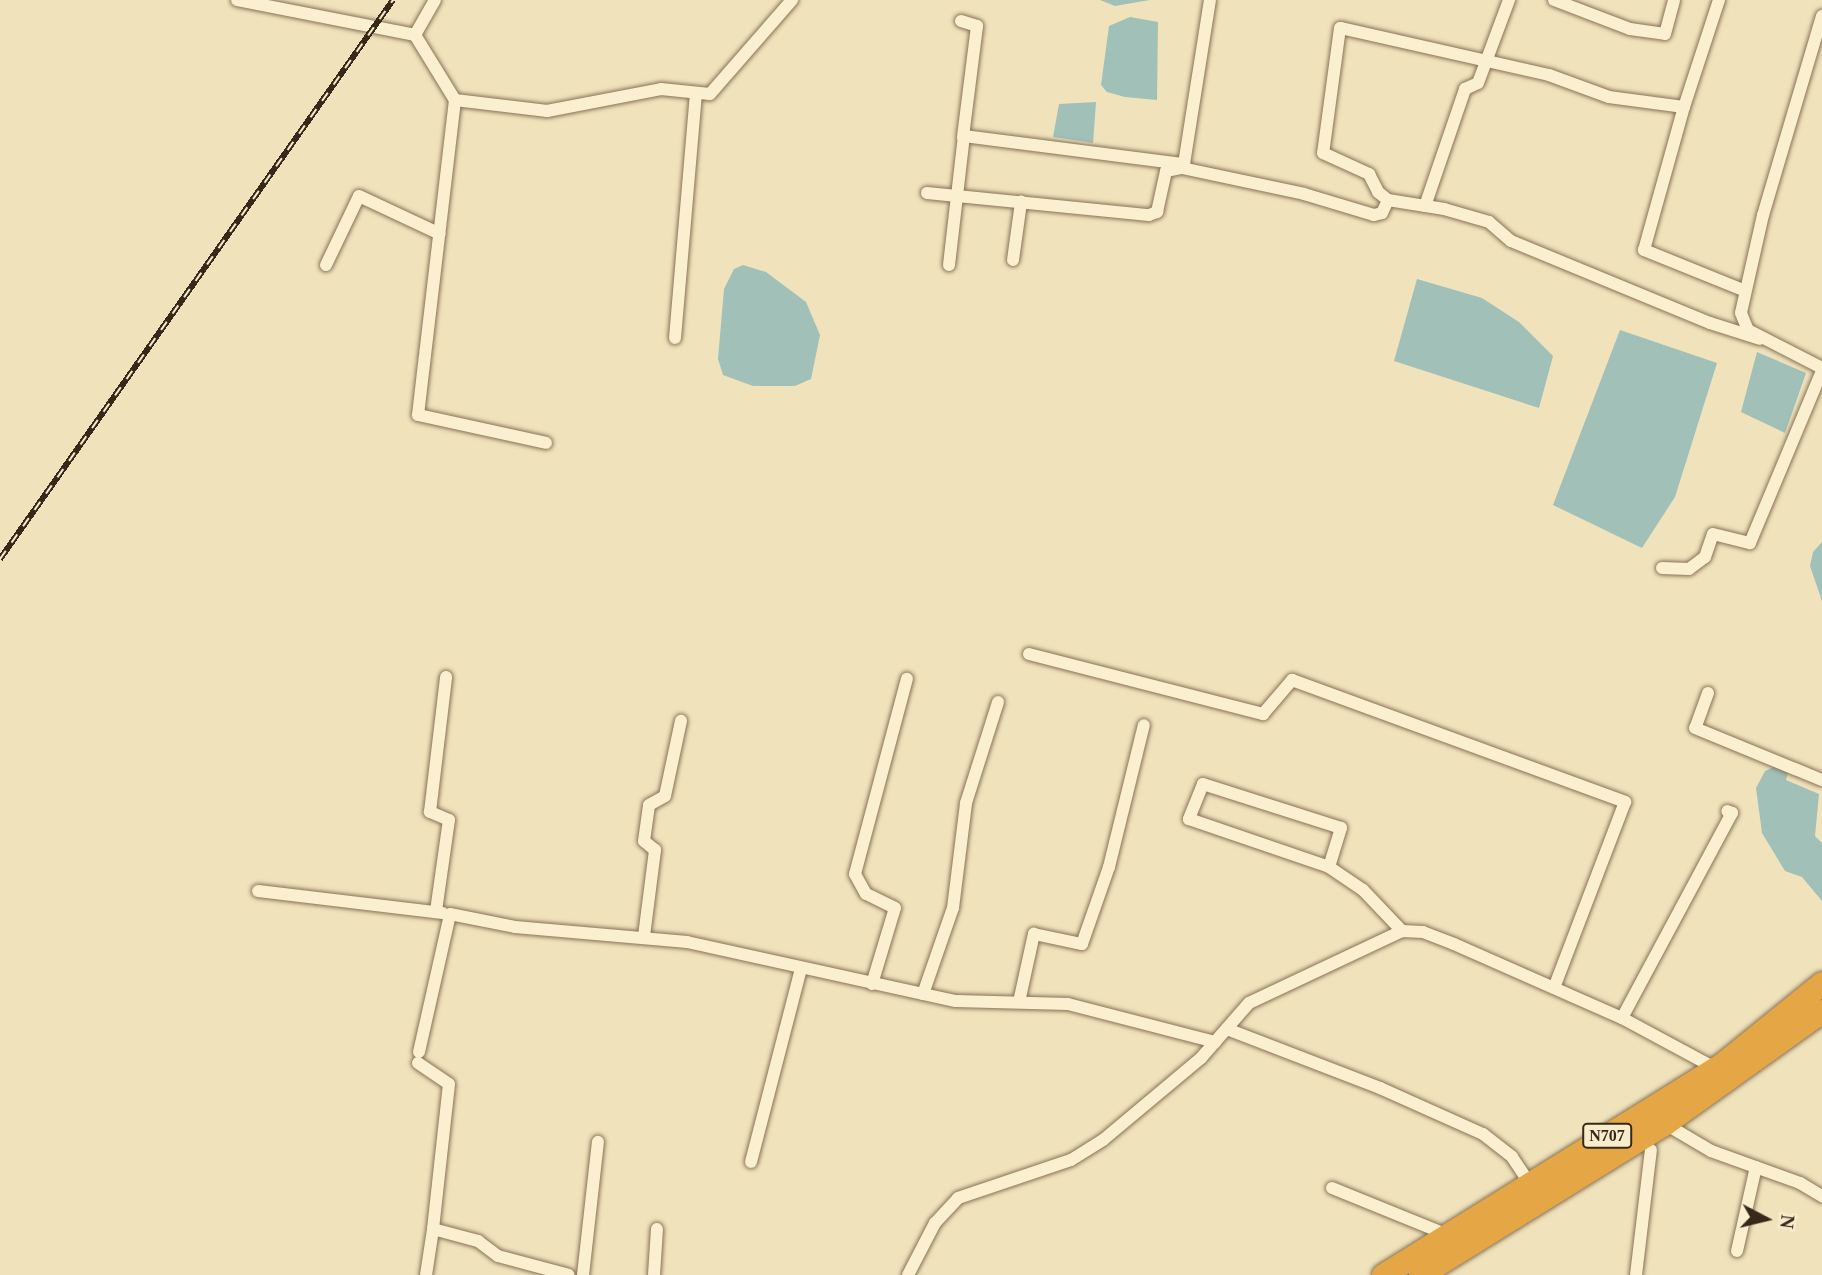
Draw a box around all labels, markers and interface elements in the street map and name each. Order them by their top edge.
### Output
road number: N707 [1579,1124,1635,1148]
north arrow [1731,1184,1801,1254]
text: N [1776,1214,1799,1230]

